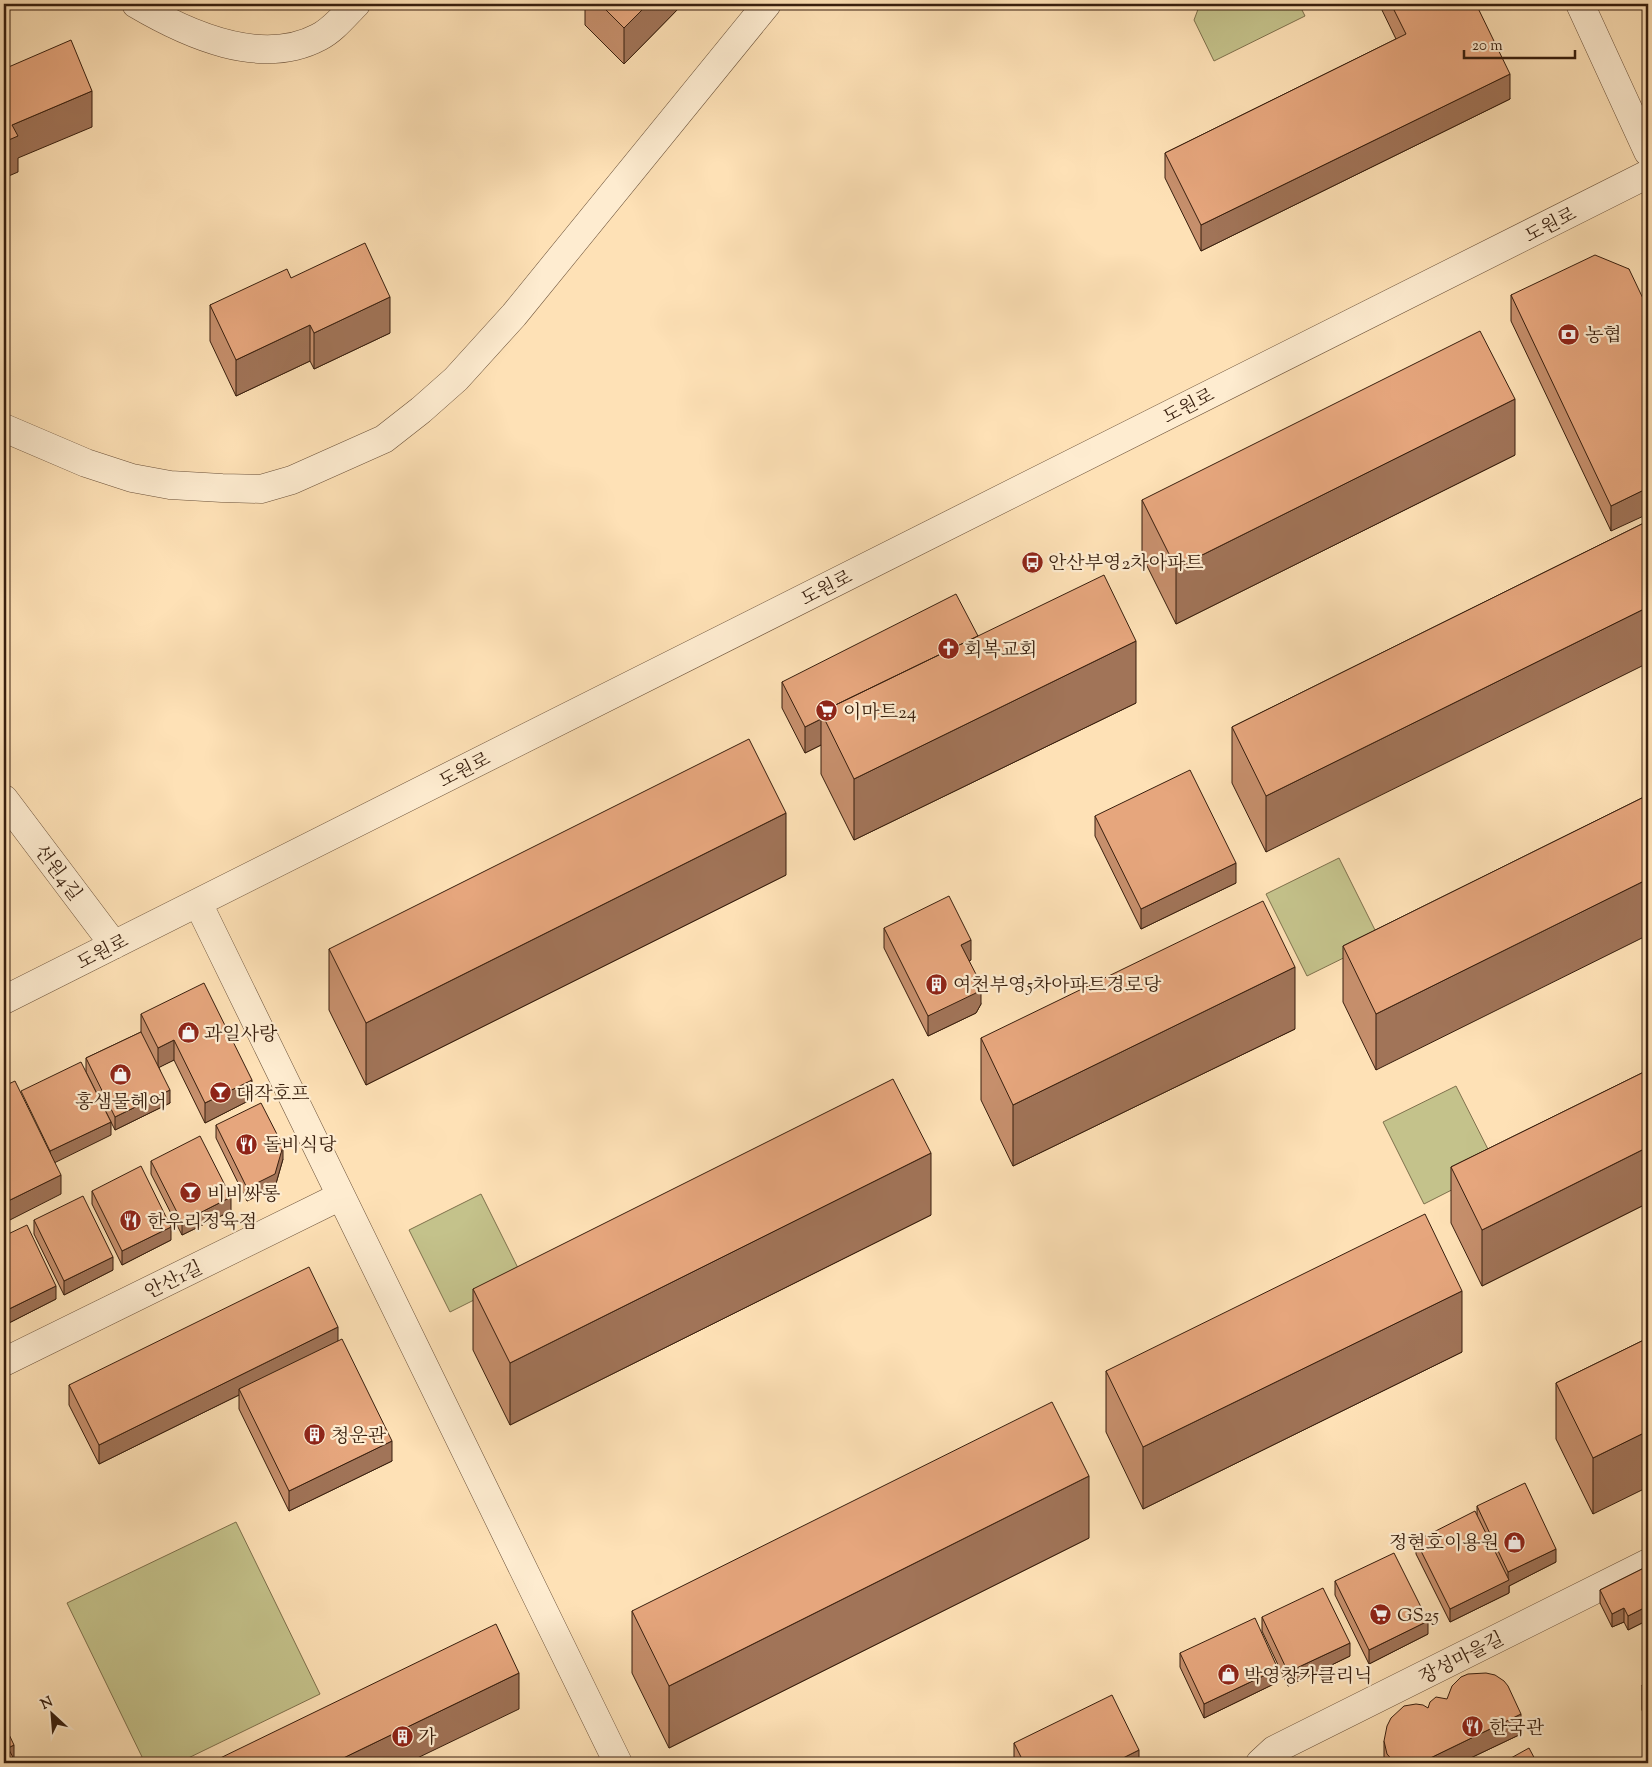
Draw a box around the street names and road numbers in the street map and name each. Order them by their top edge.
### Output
street label: 도원로 [1520,202,1582,251]
street label: 도원로 [1158,383,1220,432]
street label: 도원로 [796,565,858,614]
street label: 도원로 [434,747,496,796]
street label: 선원4길 [27,840,87,907]
street label: 도원로 [72,929,134,978]
street label: 안산1길 [141,1256,208,1307]
street label: 장성마을길 [1415,1626,1509,1692]

